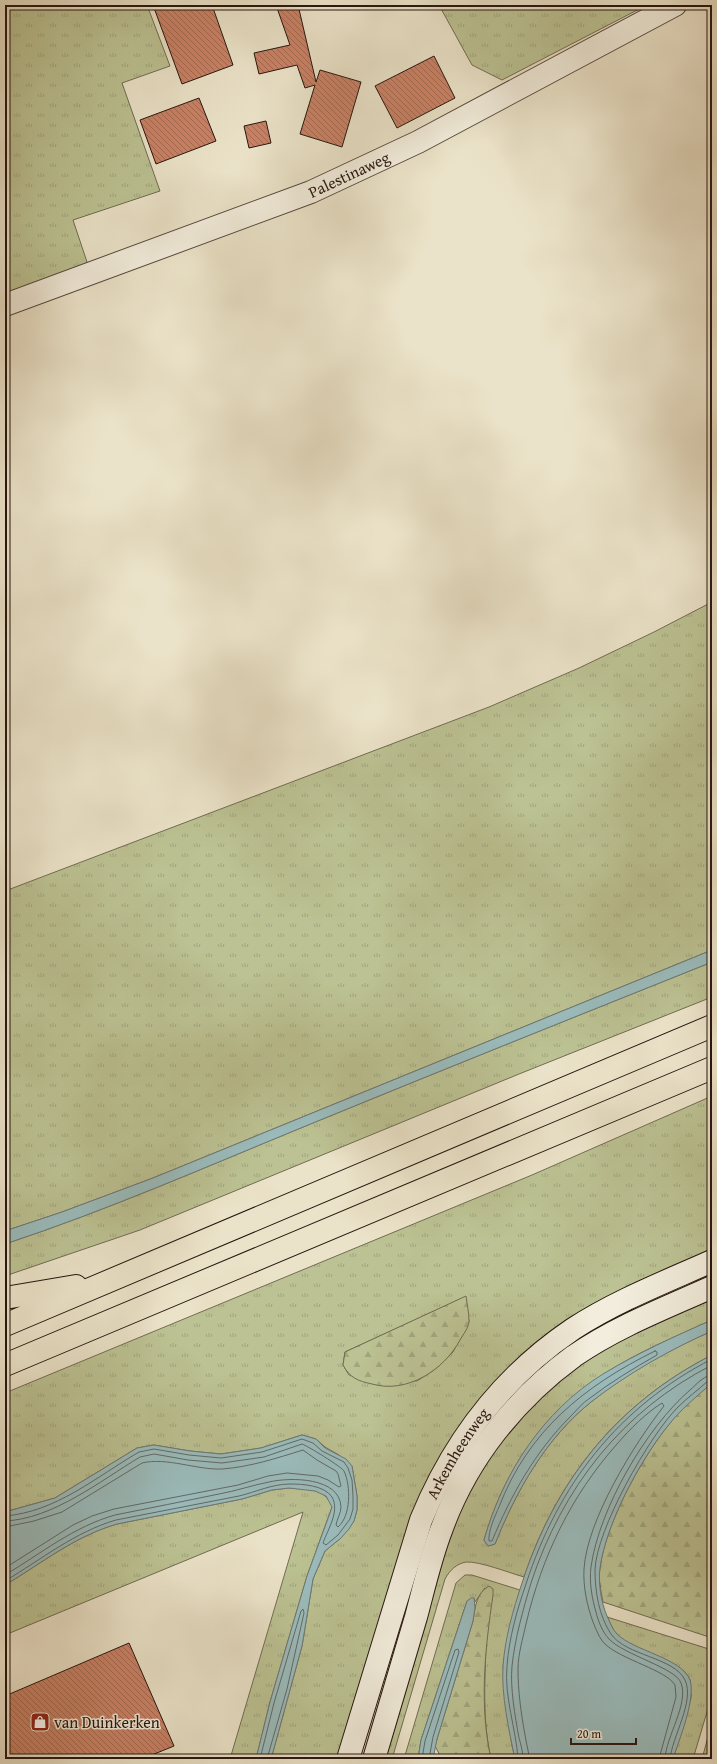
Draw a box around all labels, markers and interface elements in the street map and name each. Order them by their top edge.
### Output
street label: Palestinaweg [304,145,394,204]
street label: Arkemheenweg [420,1402,495,1503]
place label: van Duinkerken [54,1710,160,1734]
shop icon: van Duinkerken [29,1711,51,1733]
scale bar [571,1720,636,1746]
text: 20 m [577,1725,601,1742]

